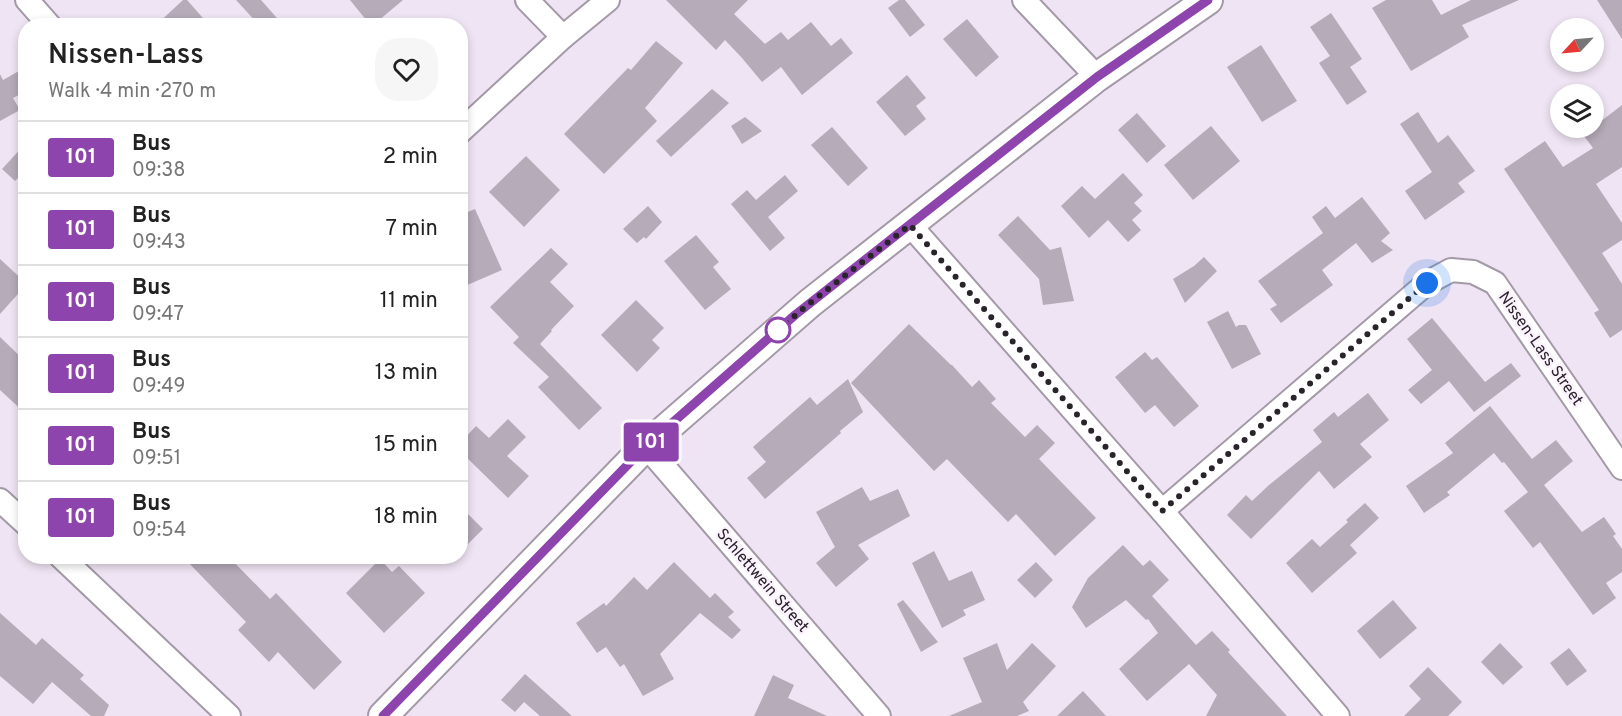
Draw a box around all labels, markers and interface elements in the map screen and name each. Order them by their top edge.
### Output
north arrow [1550,18,1604,72]
map controls [1550,18,1604,138]
text: Nissen-Lass [48,38,204,74]
button: heart [375,38,438,101]
text: Walk · 4 min · 270 m [48,79,216,105]
button: layers [1550,84,1604,138]
text: Bus [132,131,171,158]
text: 101 [66,144,96,171]
text: 2 min [383,144,438,171]
text: 09:38 [132,158,186,184]
text: Bus [132,203,171,230]
text: 101 [66,216,96,243]
text: 7 min [386,216,438,243]
text: 09:43 [132,230,186,256]
your location [1412,268,1442,298]
text: Bus [132,275,171,302]
text: 101 [66,288,96,315]
text: 11 min [380,288,438,315]
street label: Nissen-Lass Street [1493,288,1587,410]
text: 09:47 [132,302,184,328]
unlabelled marker [765,317,791,343]
text: Bus [132,347,171,374]
text: 101 [66,360,96,387]
text: 13 min [375,360,438,387]
text: 09:49 [132,374,185,400]
text: Bus [132,419,171,446]
line badge: 101 [616,422,686,462]
text: 101 [636,429,666,456]
text: 101 [66,432,96,459]
text: 15 min [374,432,438,459]
text: 09:51 [132,446,181,472]
text: Bus [132,491,171,518]
text: 101 [66,504,96,531]
text: 18 min [375,504,438,531]
text: 09:54 [132,518,187,544]
street label: Schlettwein Street [711,525,813,637]

